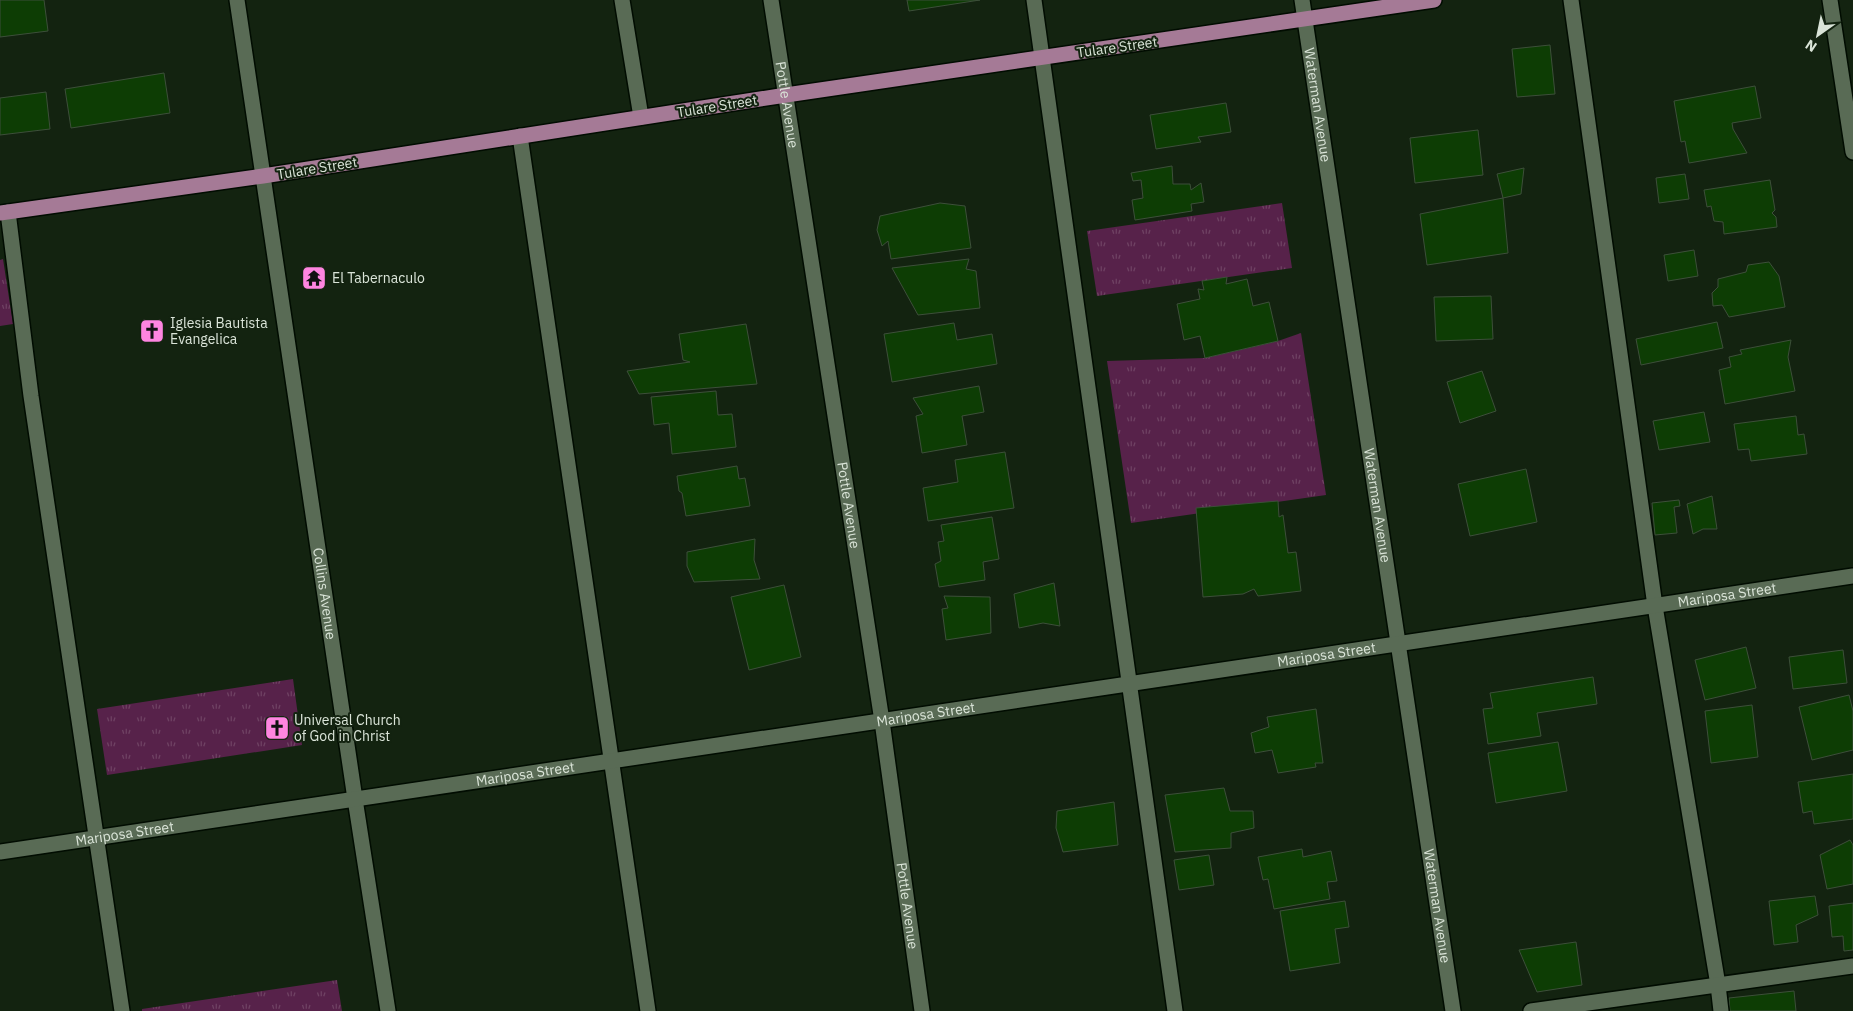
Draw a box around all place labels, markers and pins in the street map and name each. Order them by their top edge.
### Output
temple icon: El Tabernaculo [301,265,327,291]
place label: El Tabernaculo [332,269,425,287]
place label: Iglesia Bautista Evangelica [170,314,268,348]
church icon: Iglesia Bautista Evangelica [139,318,165,344]
place label: Universal Church of God in Christ [294,711,401,745]
church icon: Universal Church of God in Christ [264,715,290,741]

